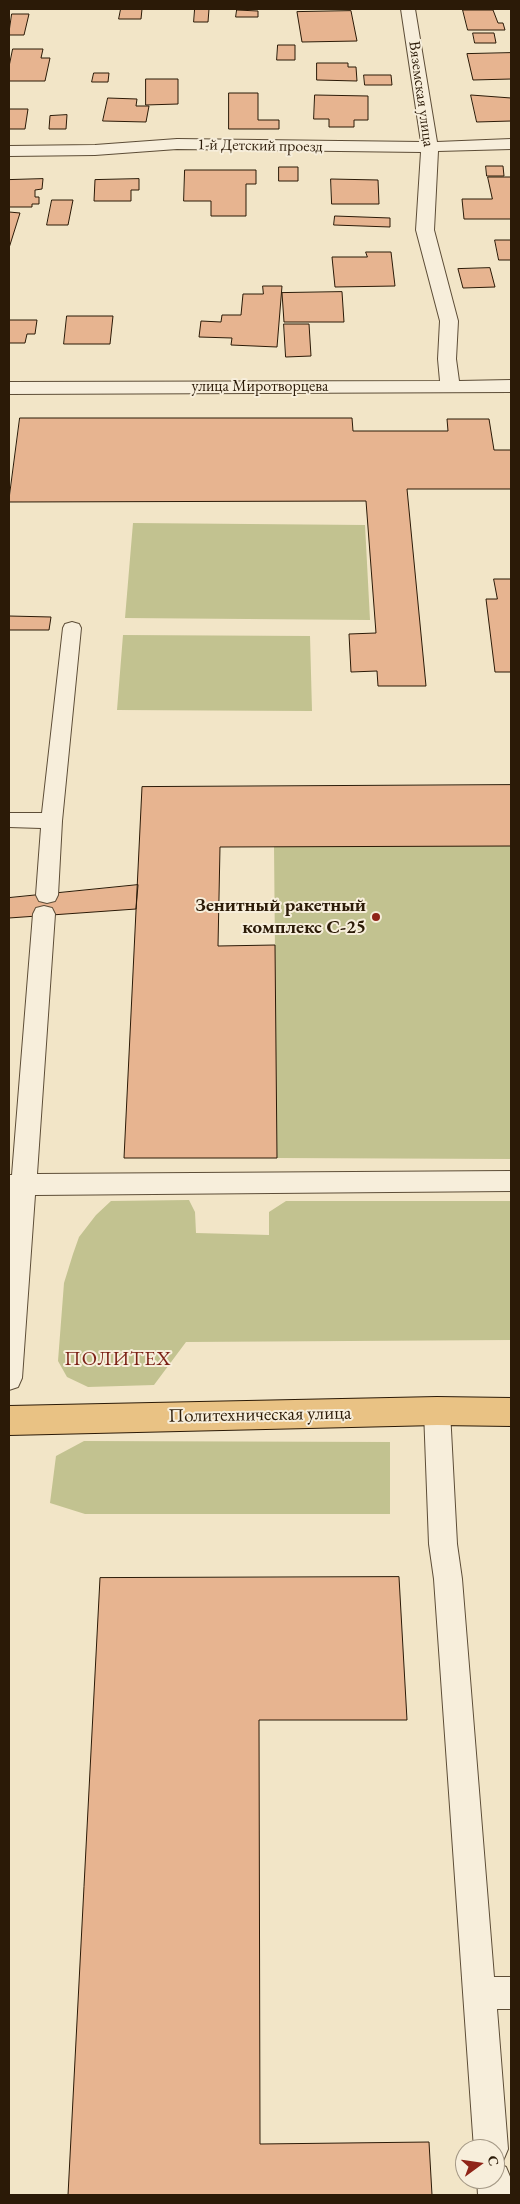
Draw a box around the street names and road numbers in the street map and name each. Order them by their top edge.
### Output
street label: Вяземская улица [404,40,438,148]
street label: 1-й Детский проезд [197,135,323,157]
street label: улица Миротворцева [192,377,328,397]
street label: Политехническая улица [168,1402,352,1428]

